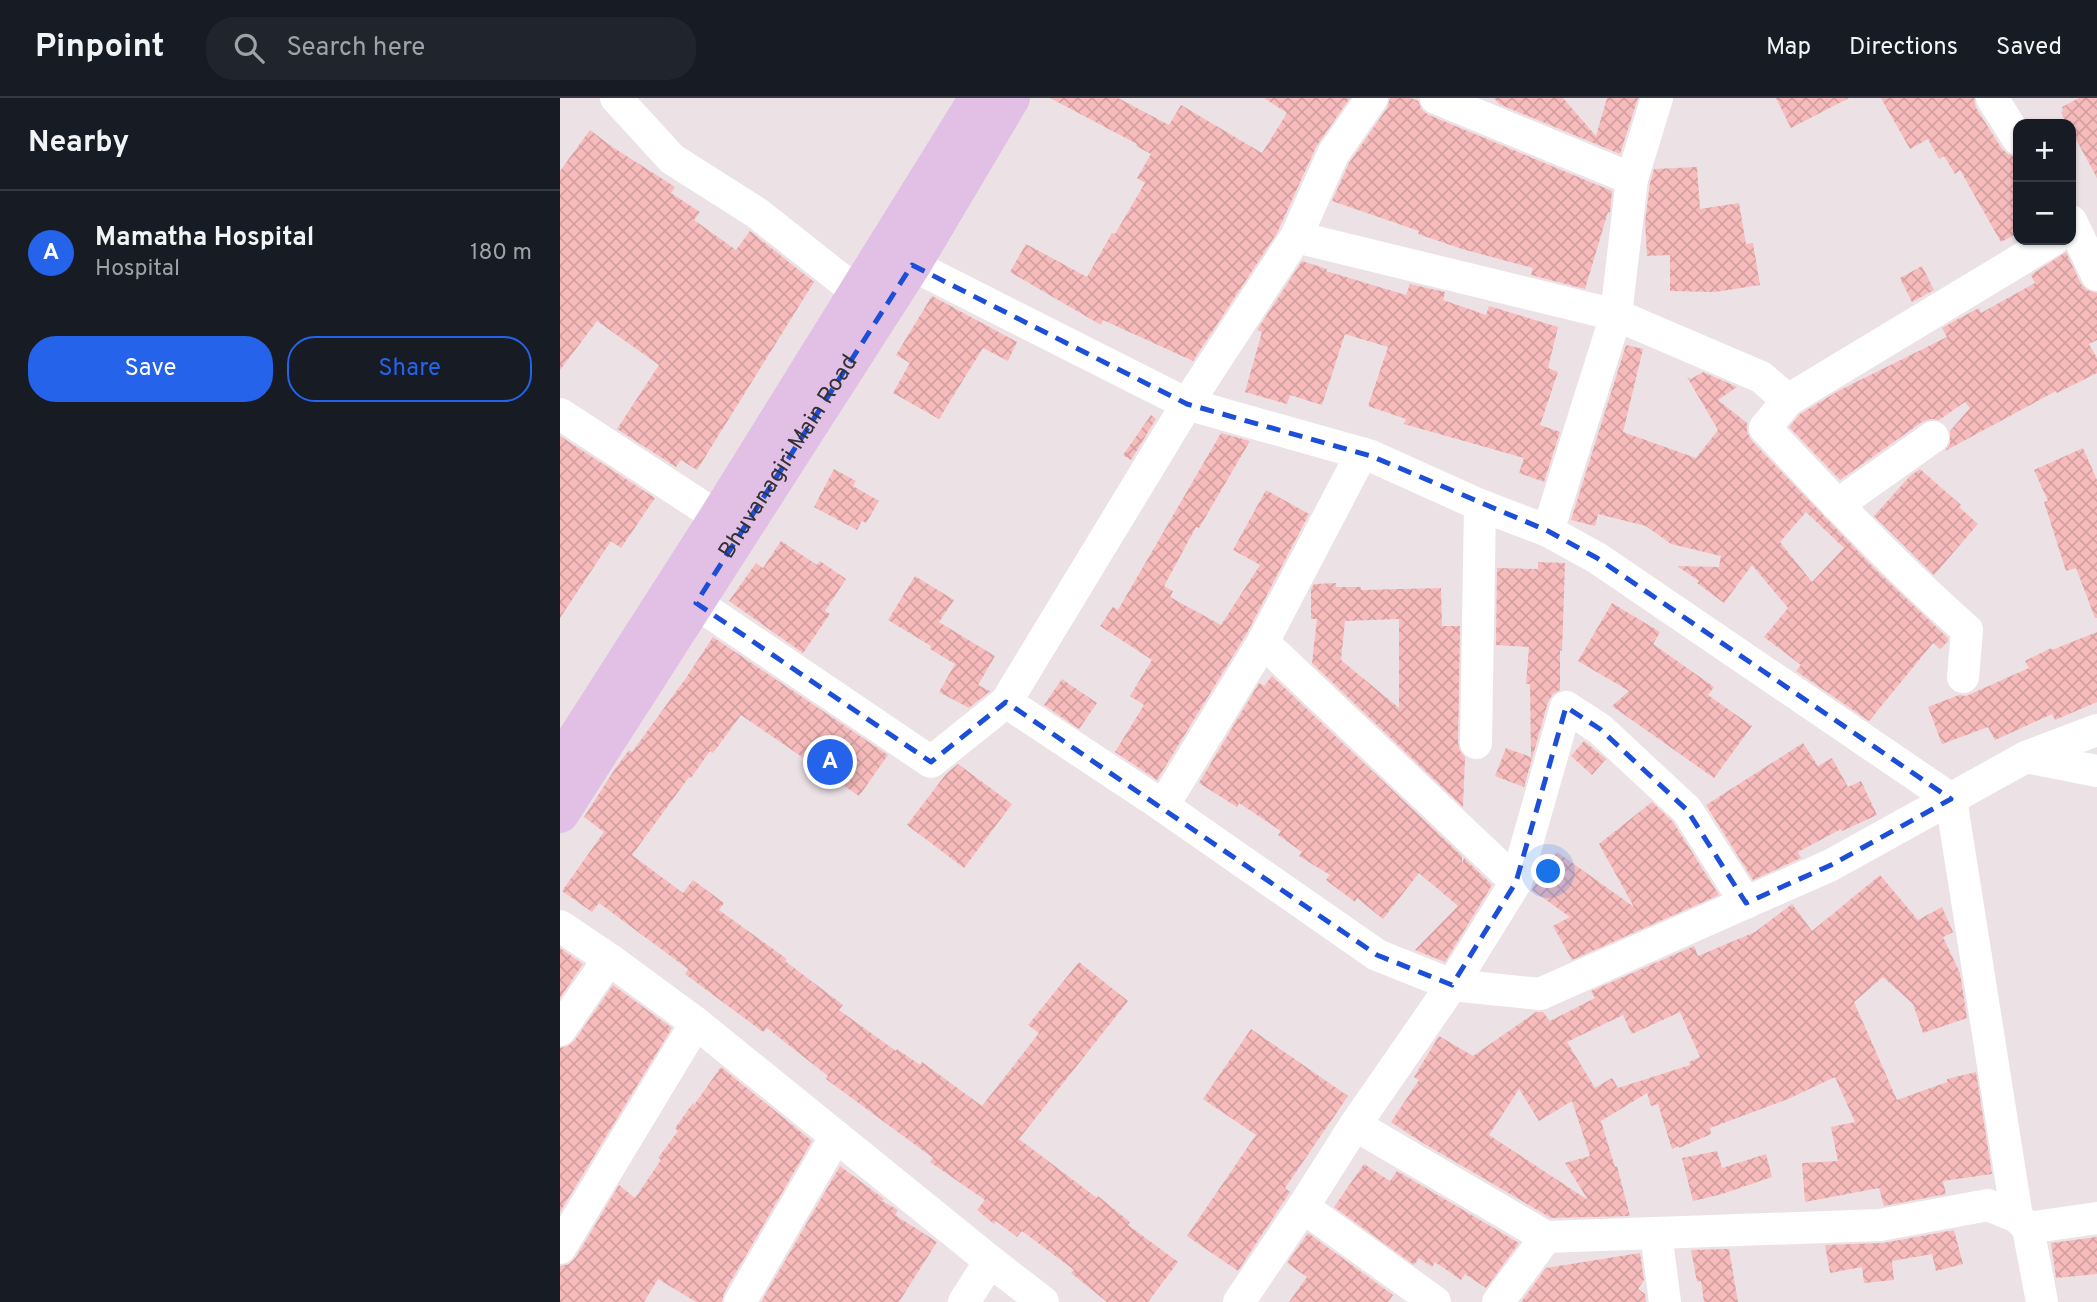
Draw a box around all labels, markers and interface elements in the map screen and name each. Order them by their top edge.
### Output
search box [206,17,696,80]
text: Pinpoint [35,27,164,69]
icon: search [230,29,268,67]
text: Search here [286,32,425,65]
text: Map [1766,33,1811,63]
text: Directions [1849,33,1958,63]
text: Saved [1996,33,2062,63]
map controls [2013,119,2076,245]
button: + [2013,119,2076,182]
text: Nearby [28,125,129,162]
button: − [2013,182,2076,245]
text: Mamatha Hospital [95,222,314,255]
text: A [43,239,59,268]
text: 180 m [470,239,532,268]
text: Hospital [95,255,180,284]
button: Save [28,336,273,402]
button: Share [287,336,532,402]
street label: Bhuvanagiri Main Road [713,350,865,565]
pin: A [807,736,853,788]
your location [1531,854,1565,888]

